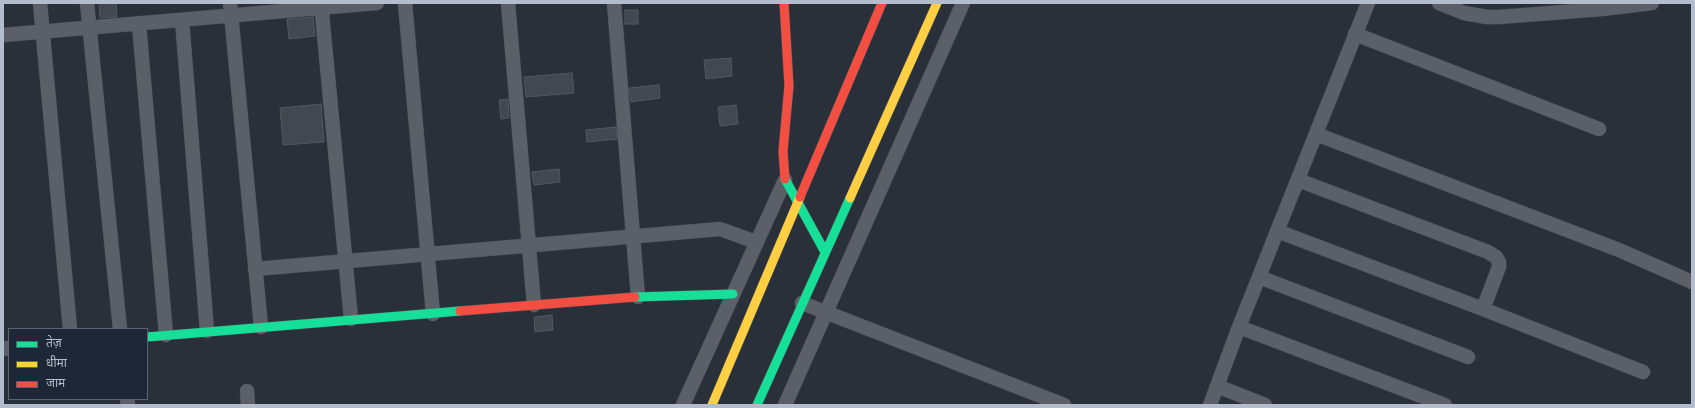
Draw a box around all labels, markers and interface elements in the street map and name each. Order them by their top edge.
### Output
legend [8,328,148,400]
text: तेज़ [46,336,62,349]
text: धीमा [46,356,67,369]
text: जाम [46,376,65,389]

